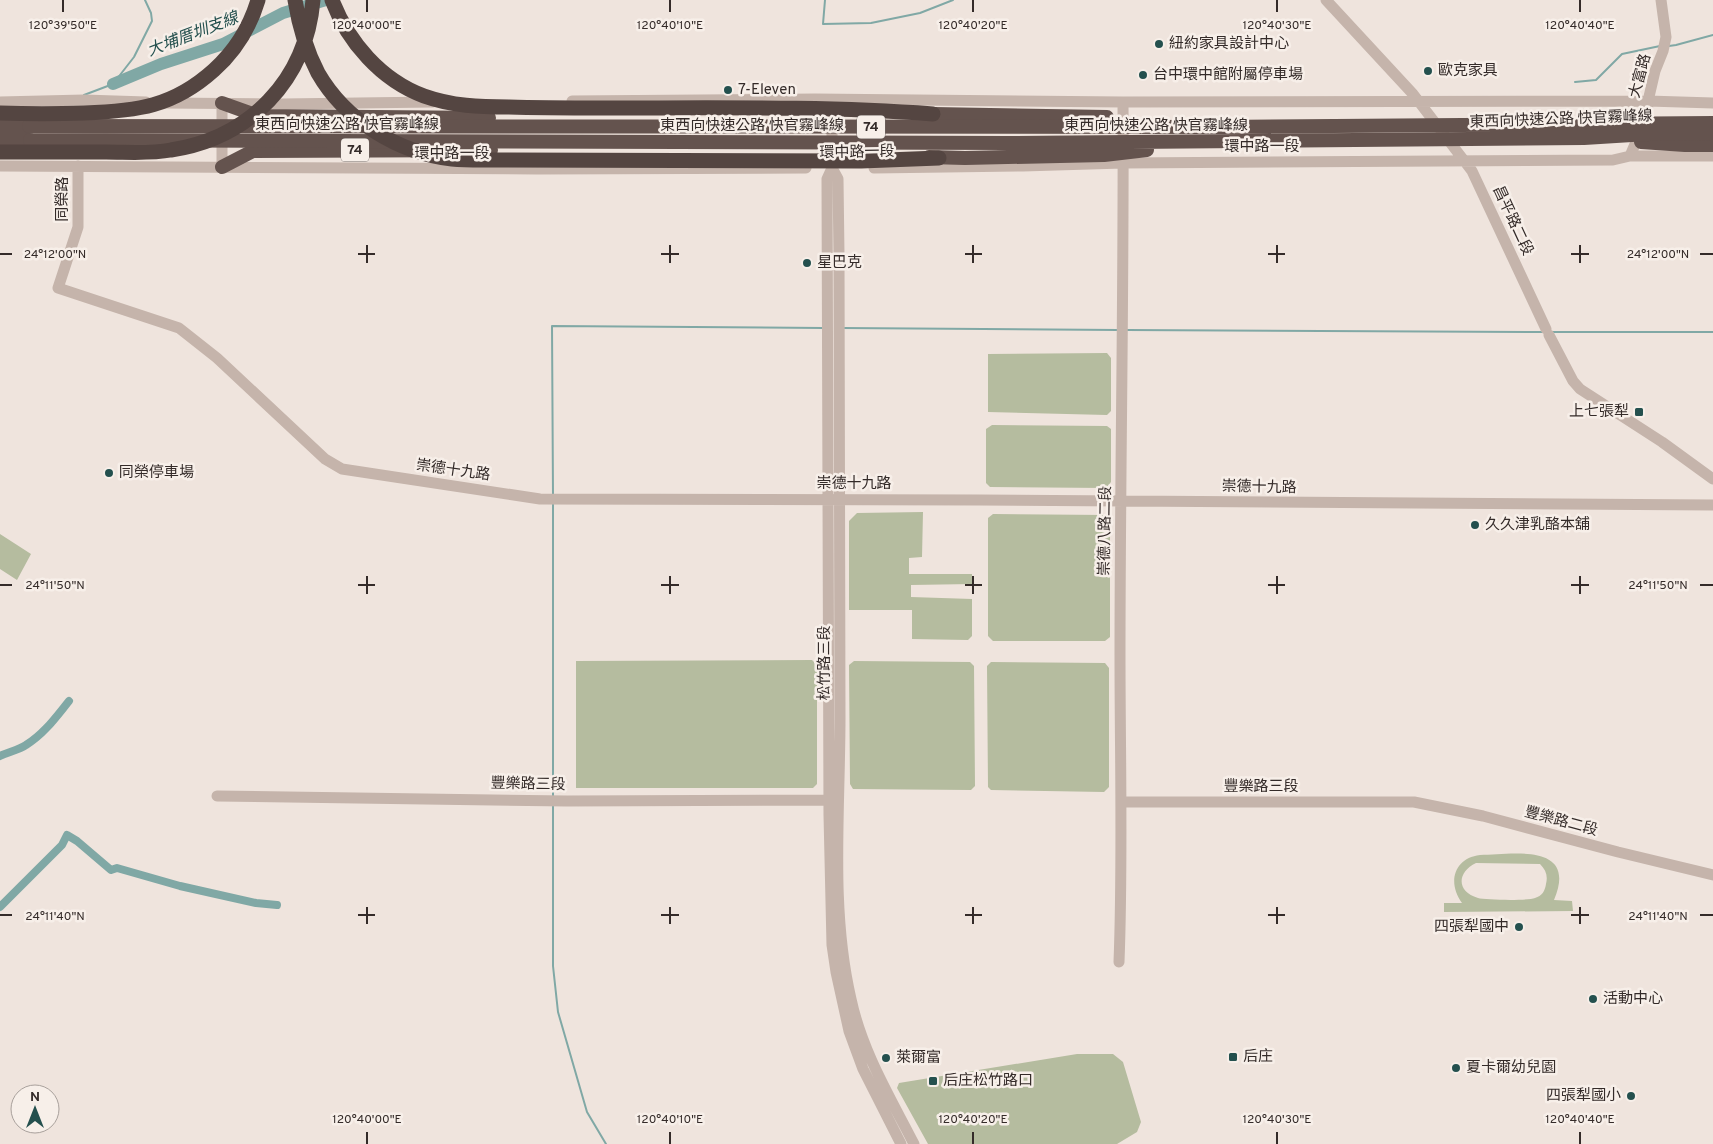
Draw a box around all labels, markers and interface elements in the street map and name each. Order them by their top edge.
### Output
water label: 大埔厝圳支線 [145,8,243,62]
text: 120°39'50"E [29,18,97,34]
text: 120°40'00"E [332,18,402,34]
text: 120°40'10"E [637,18,703,34]
text: 120°40'20"E [938,18,1008,34]
text: 120°40'30"E [1243,18,1312,34]
text: 120°40'40"E [1545,18,1615,34]
place label: 紐約家具設計中心 [1169,34,1289,54]
marker: 紐約家具設計中心 [1153,38,1165,50]
street label: 大富路 [1626,52,1656,100]
place label: 歐克家具 [1438,62,1498,81]
place label: 台中環中館附屬停車場 [1153,65,1303,85]
marker: 歐克家具 [1422,65,1434,77]
marker: 台中環中館附屬停車場 [1137,69,1149,81]
place label: 7-Eleven [738,81,796,100]
marker: 7-Eleven [722,84,734,96]
street label: 東西向快速公路 快官霧峰線 [1469,106,1653,133]
street label: 東西向快速公路 快官霧峰線 [255,115,439,135]
road number: 74 [857,115,885,138]
street label: 東西向快速公路 快官霧峰線 [660,116,844,136]
street label: 東西向快速公路 快官霧峰線 [1064,116,1248,136]
road number: 74 [341,138,369,162]
street label: 環中路一段 [1224,138,1300,157]
street label: 環中路一段 [819,143,895,163]
street label: 環中路一段 [414,145,490,164]
street label: 同榮路 [54,176,73,222]
street label: 昌平路二段 [1488,183,1536,259]
text: 24°12'00"N [24,247,86,263]
text: 24°12'00"N [1627,247,1689,263]
place label: 星巴克 [817,254,862,273]
marker: 星巴克 [801,257,813,269]
place label: 上七張犁 [1569,403,1629,422]
marker: 上七張犁 [1633,406,1645,418]
street label: 崇德十九路 [415,455,492,486]
place label: 同榮停車場 [119,464,194,483]
marker: 同榮停車場 [103,467,115,479]
street label: 崇德十九路 [816,474,892,494]
street label: 崇德十九路 [1221,477,1297,498]
street label: 崇德八路二段 [1095,486,1116,576]
place label: 久久津乳酪本舖 [1485,515,1590,535]
marker: 久久津乳酪本舖 [1469,519,1481,531]
text: 24°11'50"N [25,578,85,594]
text: 24°11'50"N [1628,578,1688,594]
street label: 松竹路三段 [816,625,835,701]
street label: 豐樂路三段 [490,775,566,795]
street label: 豐樂路三段 [1223,778,1299,797]
street label: 豐樂路二段 [1522,803,1600,841]
text: 24°11'40"N [25,909,85,925]
text: 24°11'40"N [1628,909,1688,925]
place label: 四張犁國中 [1434,918,1509,937]
marker: 四張犁國中 [1513,921,1525,933]
place label: 活動中心 [1603,990,1663,1009]
marker: 活動中心 [1587,993,1599,1005]
place label: 后庄 [1243,1048,1273,1067]
place label: 萊爾富 [896,1049,941,1068]
marker: 后庄 [1227,1051,1239,1063]
marker: 萊爾富 [880,1052,892,1064]
place label: 夏卡爾幼兒園 [1466,1059,1556,1078]
marker: 夏卡爾幼兒園 [1450,1062,1462,1074]
place label: 后庄松竹路口 [943,1072,1033,1091]
marker: 后庄松竹路口 [927,1075,939,1087]
north arrow [10,1084,60,1134]
place label: 四張犁國小 [1546,1087,1621,1106]
text: N [30,1089,40,1106]
marker: 四張犁國小 [1625,1090,1637,1102]
text: 120°40'00"E [332,1112,402,1128]
text: 120°40'10"E [637,1112,703,1128]
text: 120°40'20"E [938,1112,1008,1128]
text: 120°40'30"E [1243,1112,1312,1128]
text: 120°40'40"E [1545,1112,1615,1128]

